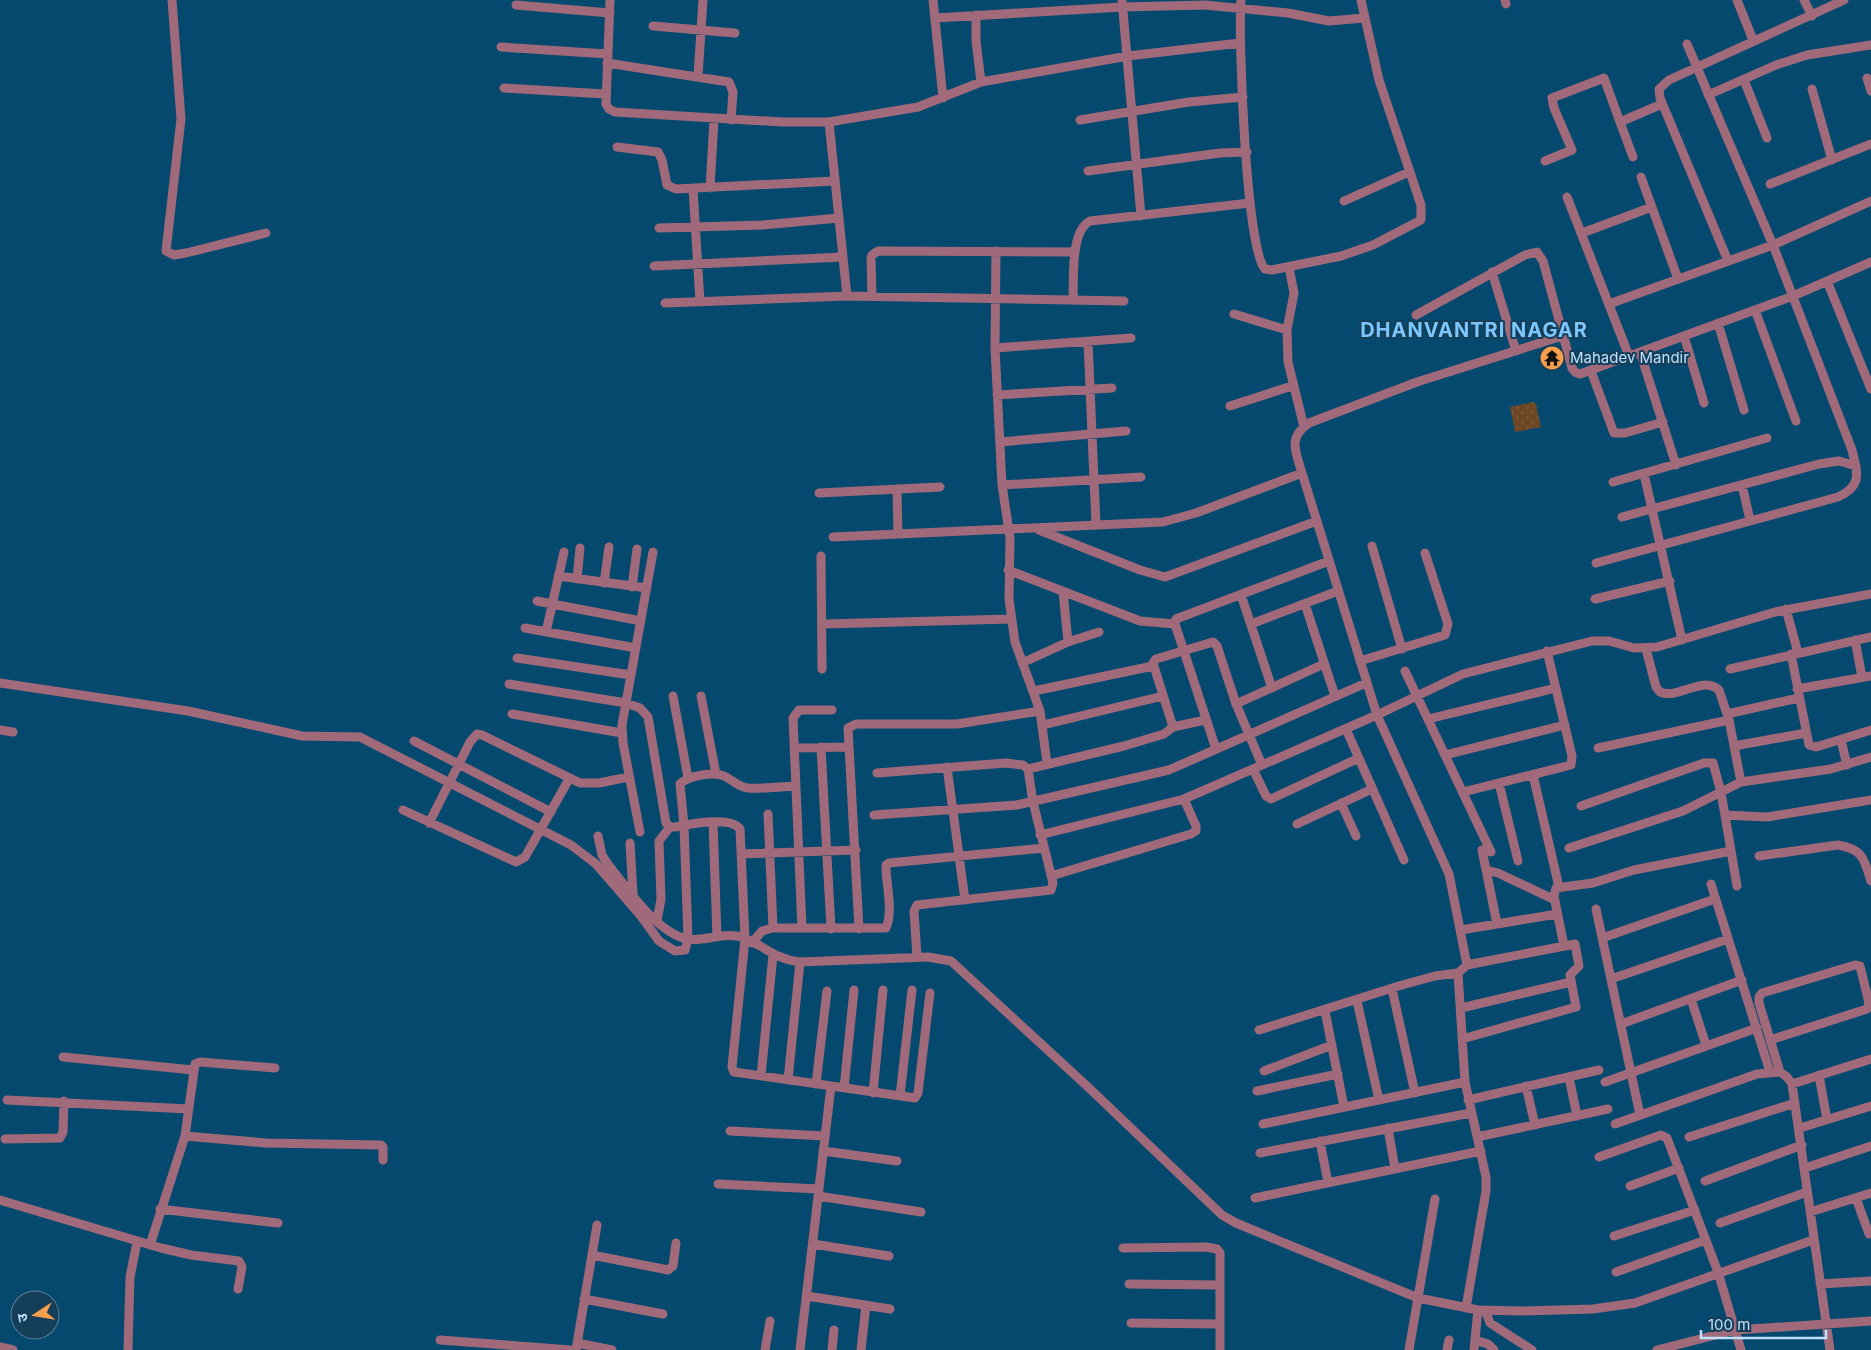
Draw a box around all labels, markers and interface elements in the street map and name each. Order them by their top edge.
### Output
district label: DHANVANTRI NAGAR [1360,318,1588,342]
temple icon: Mahadev Mandir [1539,345,1565,371]
place label: Mahadev Mandir [1570,348,1689,367]
north arrow [10,1290,60,1340]
scale bar [1701,1308,1826,1340]
text: उ [12,1311,31,1324]
text: 100 m [1708,1315,1750,1334]

